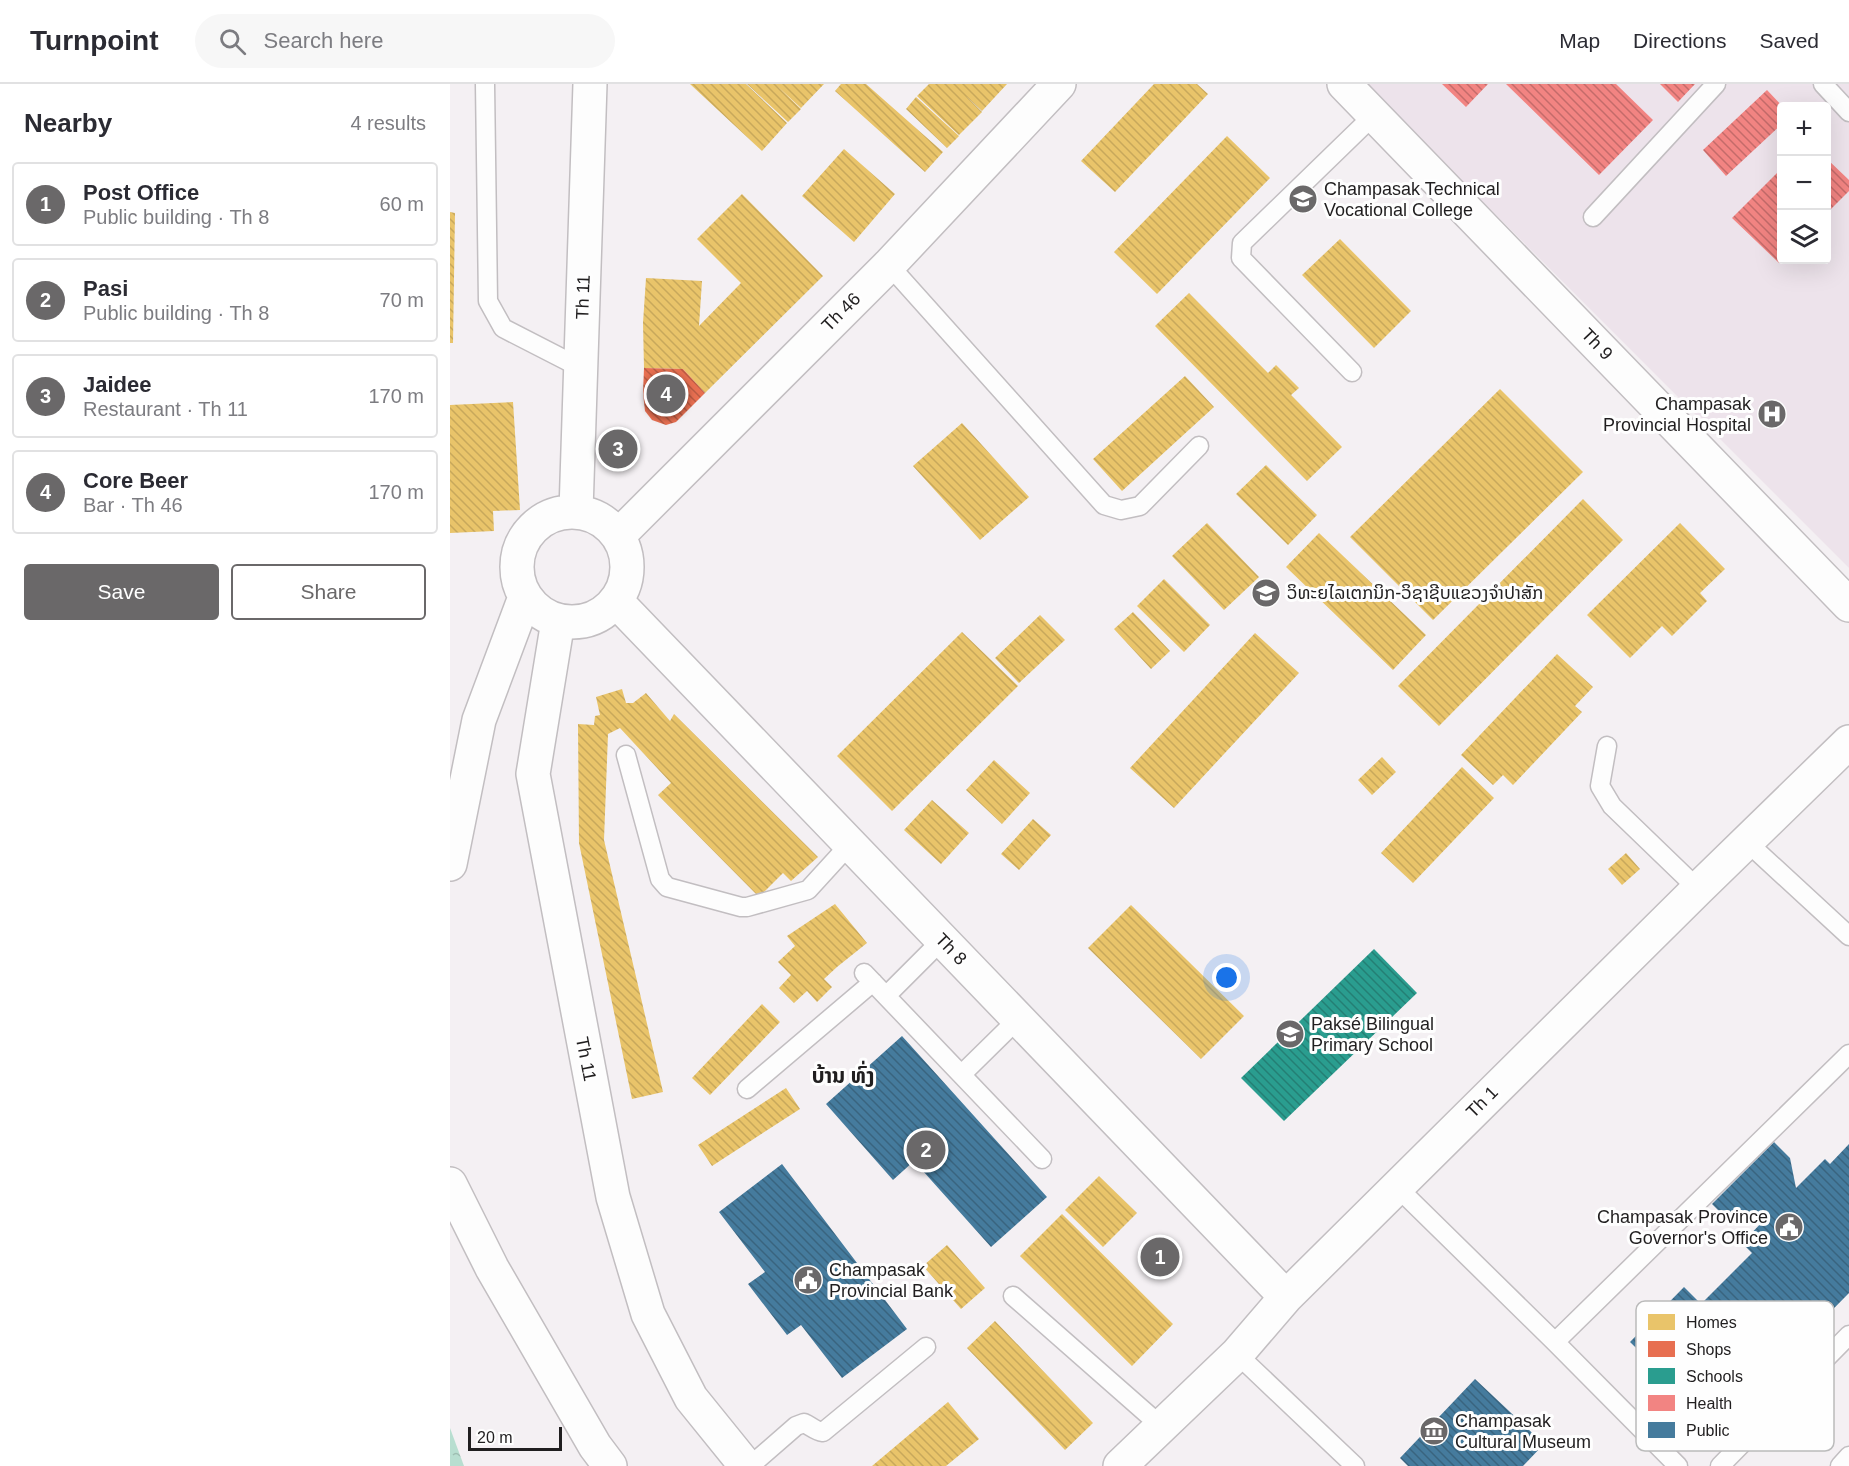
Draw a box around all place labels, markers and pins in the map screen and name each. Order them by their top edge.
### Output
place label: Champasak Technical Vocational College [1324,179,1500,220]
school or university icon: Champasak Technical Vocational College [1287,183,1319,215]
pin: 4 [646,372,686,416]
place label: Champasak Provincial Hospital [1603,394,1752,435]
hospital icon: Champasak Provincial Hospital [1756,398,1788,430]
pin: 3 [598,426,638,472]
school or university icon: ວິທະຍໄລເຕກນິກ-ວິຊາຊີບແຂວງຈໍາປາສັກ [1250,577,1282,609]
place label: ວິທະຍໄລເຕກນິກ-ວິຊາຊີບແຂວງຈໍາປາສັກ [1287,583,1543,603]
place label: Paksé Bilingual Primary School [1311,1014,1434,1055]
school or university icon: Paksé Bilingual Primary School [1274,1018,1306,1050]
pin: 2 [906,1128,946,1172]
place label: Champasak Province Governor's Office [1597,1207,1768,1248]
public building icon: Champasak Province Governor's Office [1773,1211,1805,1243]
pin: 1 [1140,1234,1180,1280]
place label: Champasak Provincial Bank [829,1260,954,1301]
public building icon: Champasak Provincial Bank [792,1264,824,1296]
place label: Champasak Cultural Museum [1455,1411,1591,1452]
museum icon: Champasak Cultural Museum [1418,1415,1450,1447]

